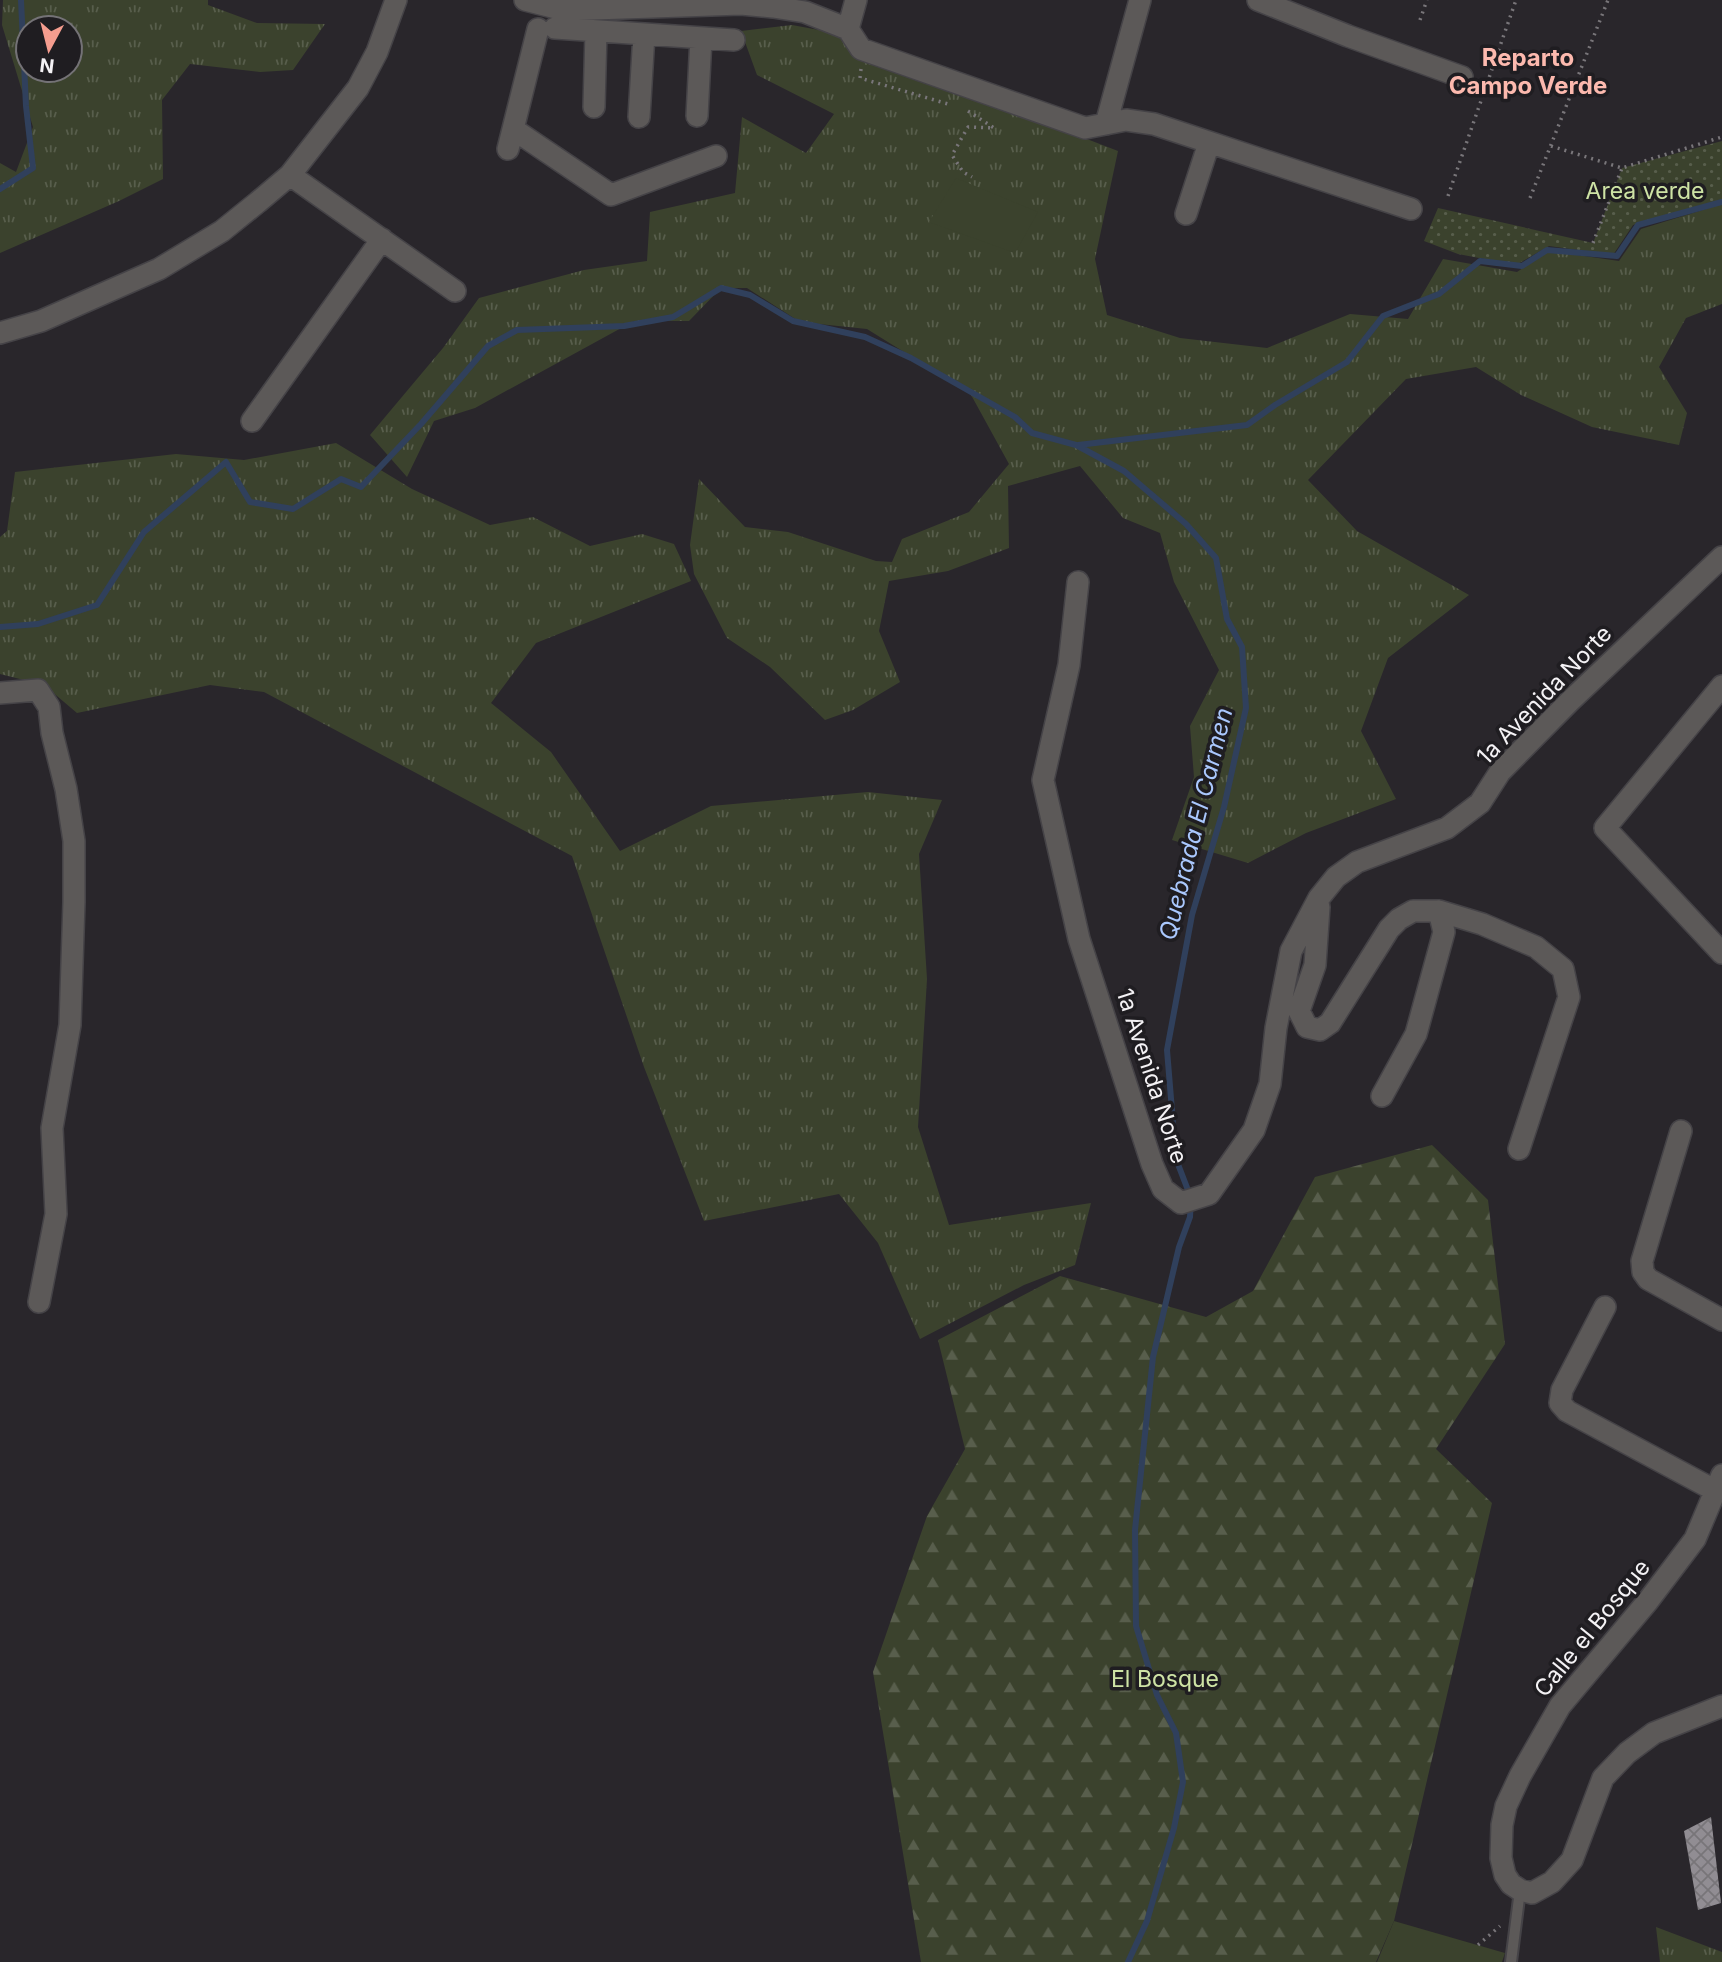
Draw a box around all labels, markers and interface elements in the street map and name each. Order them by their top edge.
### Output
north arrow [14,14,84,84]
district label: Reparto Campo Verde [1449,43,1607,100]
text: N [38,53,56,78]
park label: Area verde [1586,177,1704,205]
street label: 1a Avenida Norte [1471,620,1617,770]
water label: Quebrada El Carmen [1153,705,1238,943]
street label: 1a Avenida Norte [1111,985,1193,1167]
street label: Calle el Bosque [1528,1554,1656,1702]
park label: El Bosque [1111,1665,1219,1693]

